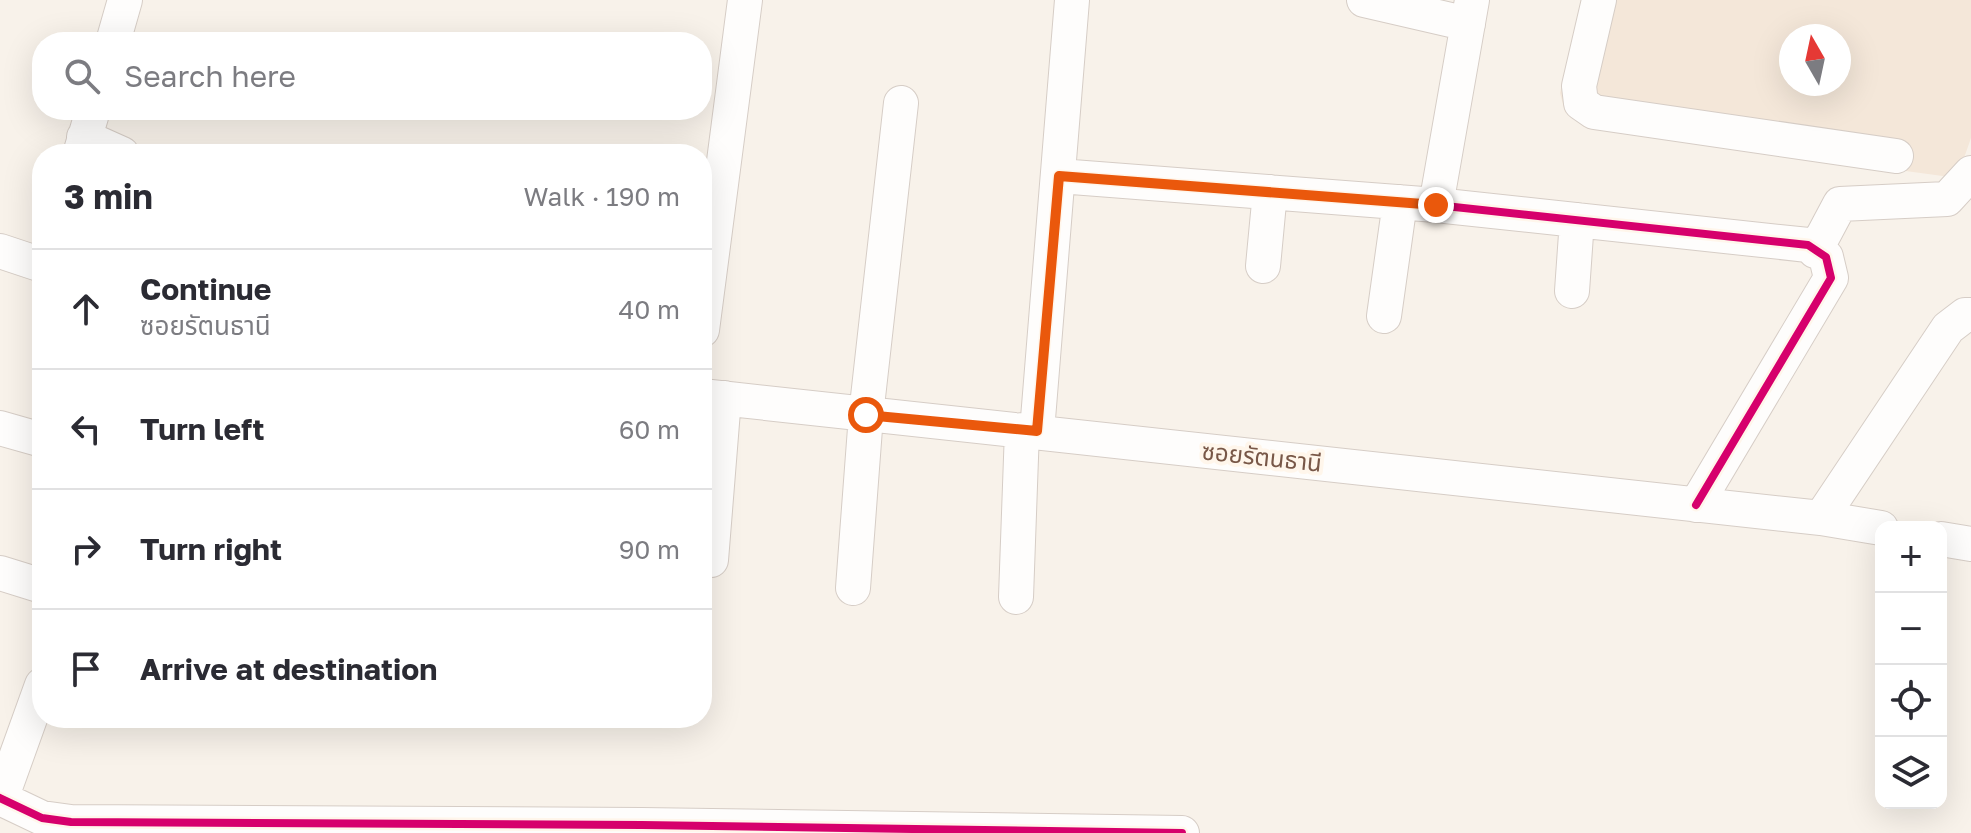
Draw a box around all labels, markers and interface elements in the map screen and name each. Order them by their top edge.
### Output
north arrow [1779,24,1851,96]
search box [32,32,712,120]
icon: search [60,54,104,98]
text: Search here [124,58,296,94]
text: 3 min [64,176,153,216]
text: Walk · 190 m [524,181,680,212]
route end [1418,187,1454,223]
text: Continue [140,271,271,307]
icon: ahead [64,287,108,331]
text: 40 m [619,294,680,325]
text: ซอยรัตนธานี [140,310,271,341]
route start [848,397,884,433]
icon: left [64,407,108,451]
text: Turn left [140,411,265,447]
text: 60 m [619,414,680,445]
street label: ซอยรัตนธานี [1201,435,1323,477]
map controls [1875,521,1947,809]
button: + [1875,521,1947,593]
icon: right [64,527,108,571]
text: Turn right [140,531,282,567]
text: 90 m [619,534,680,565]
button: − [1875,593,1947,665]
icon: arrive [64,647,108,691]
text: Arrive at destination [140,651,437,687]
button: locate [1875,665,1947,737]
button: layers [1875,737,1947,809]

